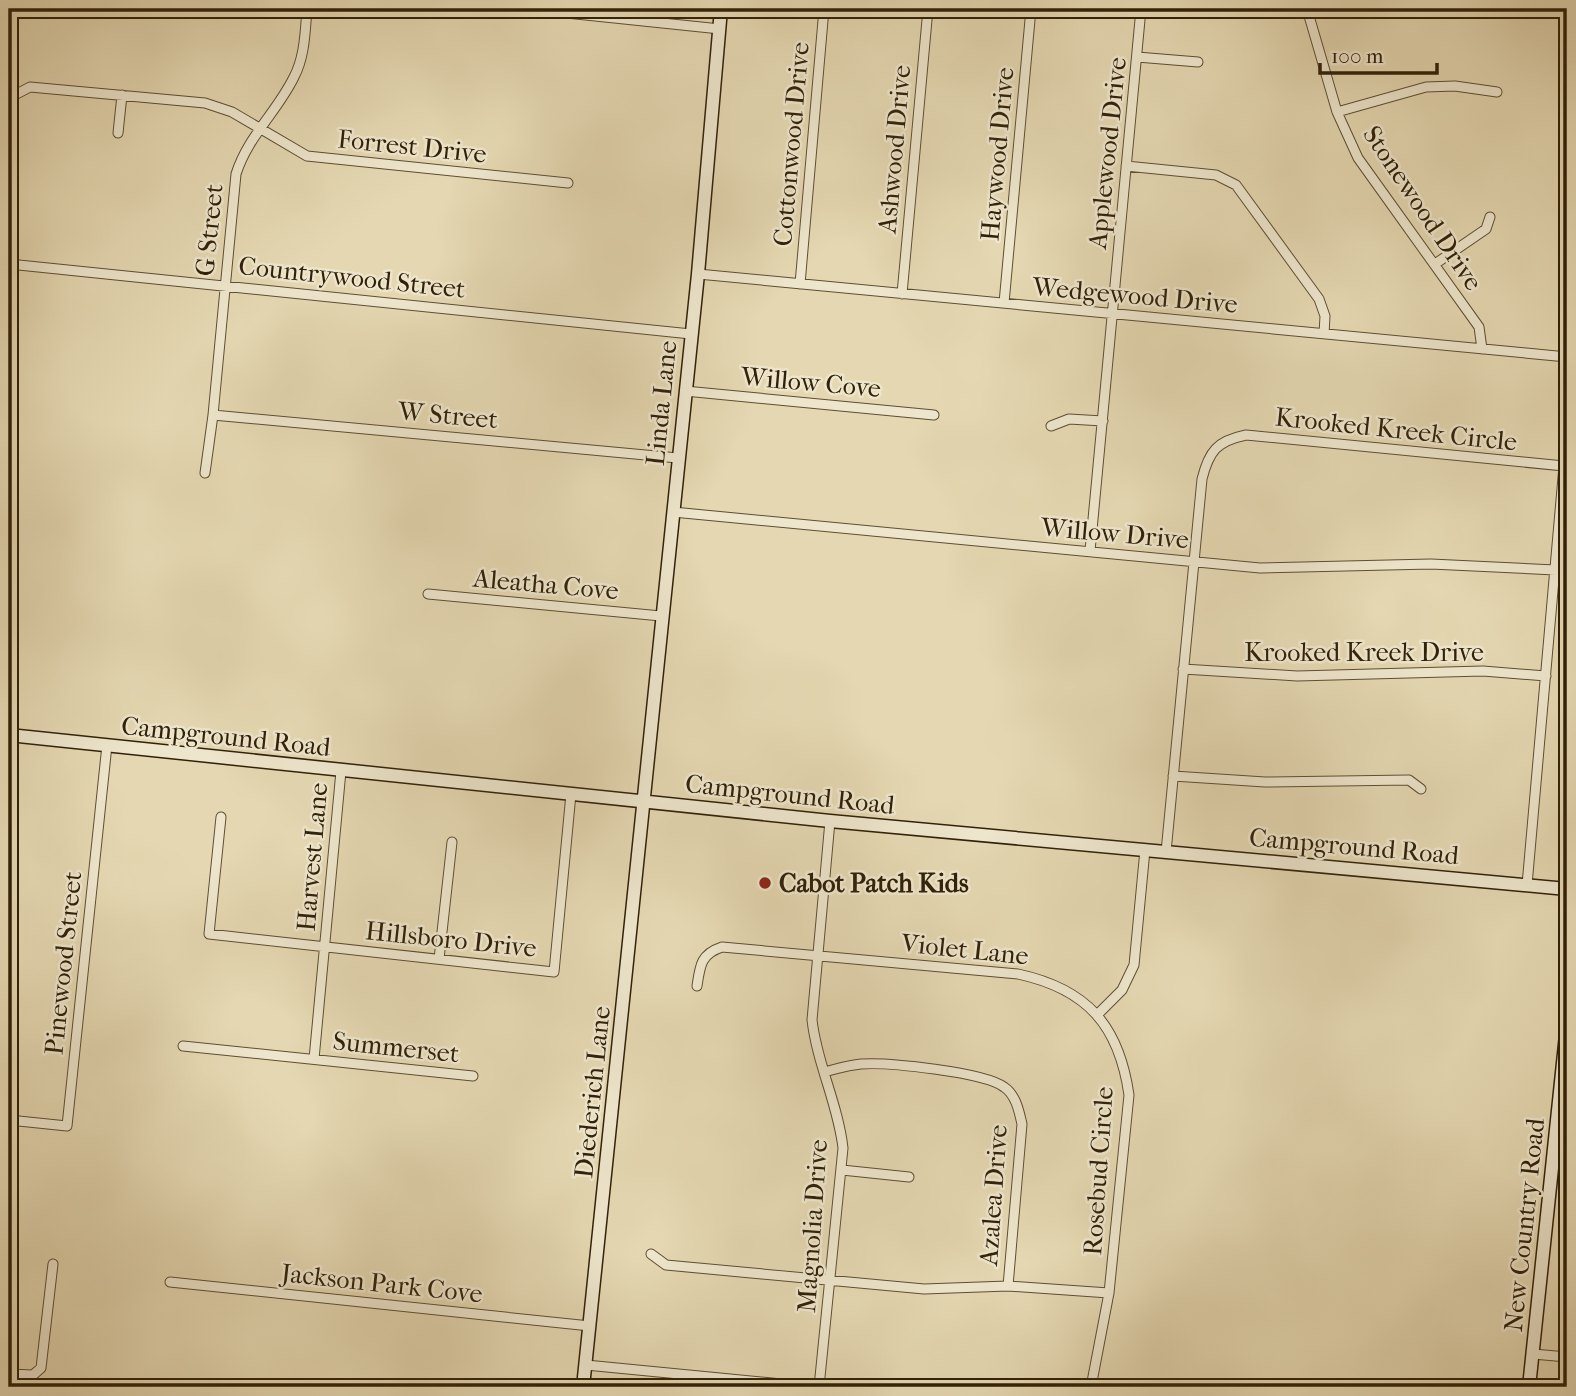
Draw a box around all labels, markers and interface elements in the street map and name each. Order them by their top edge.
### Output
scale bar [1320,32,1438,76]
street label: Cottonwood Drive [767,40,816,248]
text: 100 m [1331,44,1384,68]
street label: Applewood Drive [1082,55,1133,252]
street label: Ashwood Drive [872,63,917,236]
street label: Haywood Drive [974,66,1021,242]
street label: Stonewood Drive [1356,120,1489,297]
street label: Forrest Drive [336,123,488,170]
street label: G Street [189,182,230,278]
street label: Countrywood Street [237,250,468,305]
street label: Wedgewood Drive [1030,271,1239,320]
street label: Linda Lane [640,339,683,467]
street label: Willow Cove [739,361,882,404]
street label: W Street [396,396,500,435]
street label: Krooked Kreek Circle [1273,401,1519,458]
street label: Willow Drive [1039,512,1190,555]
street label: Aleatha Cove [471,563,620,606]
street label: Krooked Kreek Drive [1244,637,1484,668]
street label: Campground Road [120,710,333,763]
street label: Campground Road [684,768,897,821]
street label: Harvest Lane [291,781,334,933]
street label: Campground Road [1248,822,1461,871]
place label: Cabot Patch Kids [779,868,969,899]
street label: Pinewood Street [38,869,89,1056]
marker: Cabot Patch Kids [757,875,773,891]
street label: Hillsboro Drive [364,915,538,964]
street label: Violet Lane [899,927,1030,972]
street label: Diederich Lane [568,1004,617,1180]
street label: Summerset [331,1025,461,1070]
street label: Rosebud Circle [1077,1085,1120,1256]
street label: New Country Road [1498,1116,1551,1333]
street label: Azalea Drive [973,1123,1014,1268]
street label: Magnolia Drive [791,1138,834,1314]
street label: Jackson Park Cove [278,1257,484,1309]

